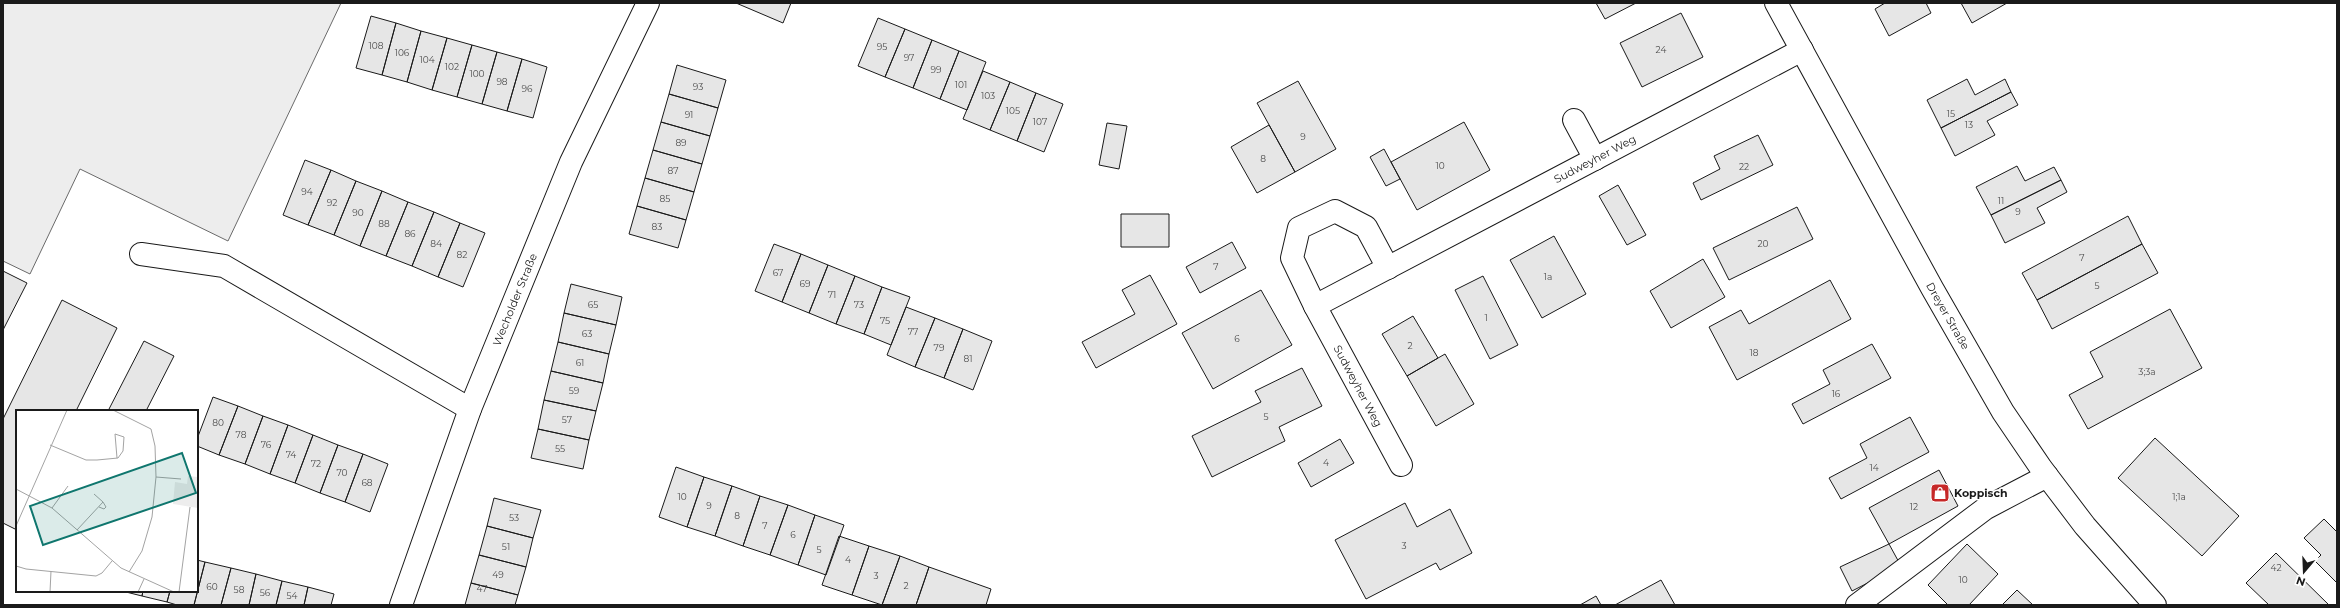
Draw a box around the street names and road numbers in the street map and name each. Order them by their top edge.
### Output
street label: Sudweyher Weg [1551,132,1638,186]
street label: Wecholder Straße [490,251,540,348]
street label: Dreyer Straße [1923,280,1973,352]
street label: Sudweyher Weg [1330,343,1386,429]

